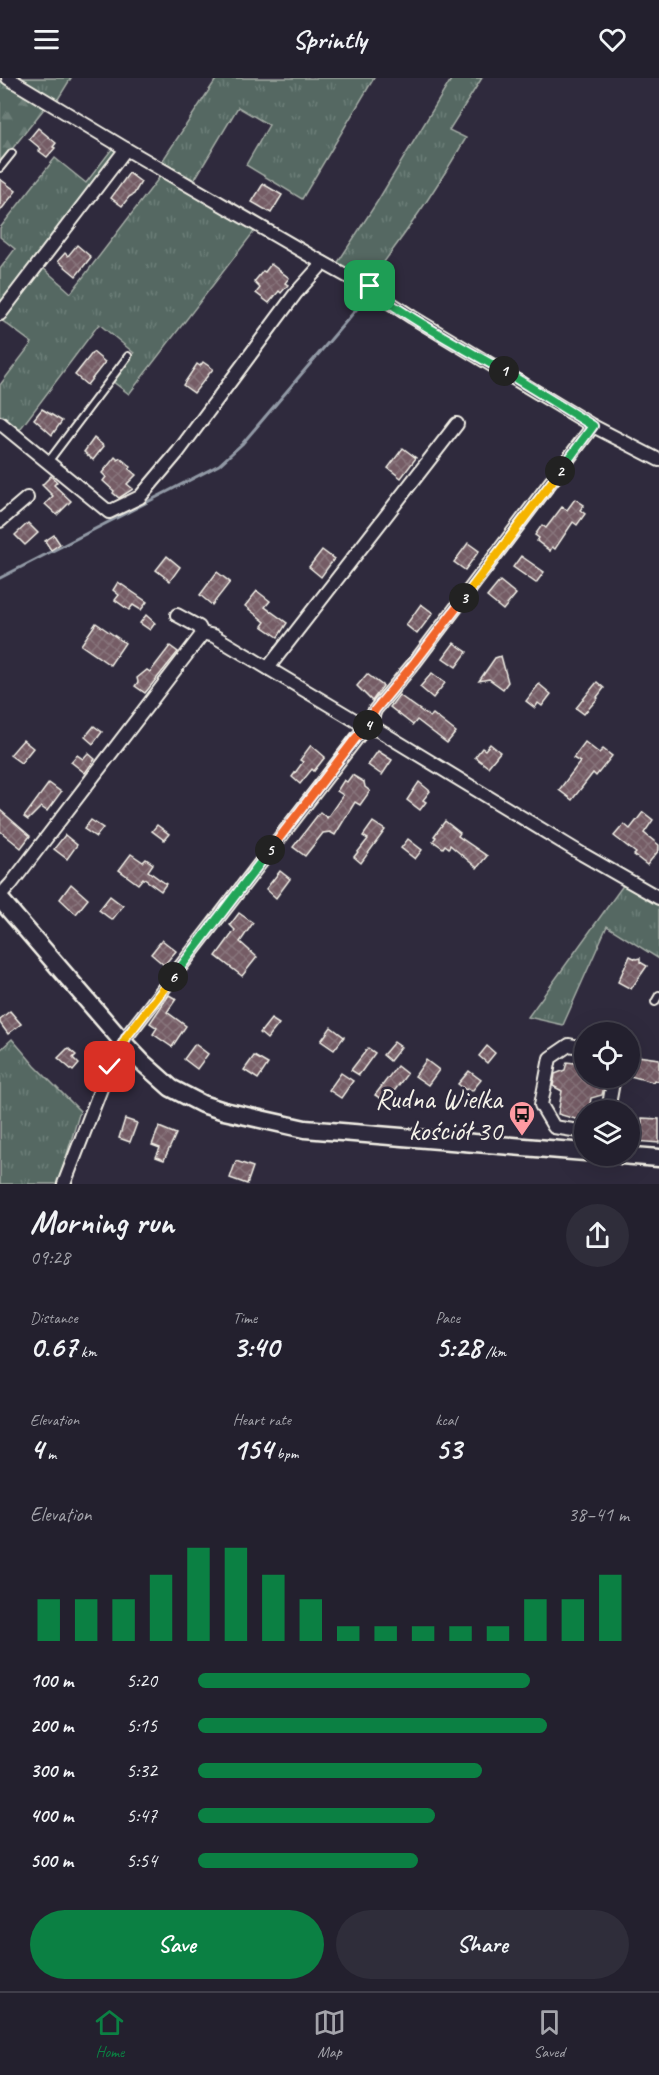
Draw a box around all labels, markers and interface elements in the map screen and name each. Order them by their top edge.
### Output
text: Sprintly [293,22,366,56]
icon: menu [30,23,63,56]
icon: heart [596,23,629,56]
pin [344,260,395,311]
icon: arrive [353,269,386,302]
pin: 1 [489,356,519,386]
text: 1 [500,361,508,381]
pin: 2 [545,456,575,486]
text: 2 [556,461,564,481]
pin: 3 [449,583,479,613]
text: 3 [460,588,468,608]
pin: 4 [353,710,383,740]
text: 4 [364,715,372,735]
pin: 5 [255,835,285,865]
text: 5 [267,840,273,860]
pin: 6 [158,962,188,992]
text: 6 [169,967,177,987]
map controls [574,1022,640,1166]
button: locate [574,1022,640,1088]
pin [84,1041,135,1092]
icon: check [93,1050,126,1083]
place label: Rudna Wielka kościół 30 [375,1081,504,1148]
bus stop icon: Rudna Wielka kościół 30 [507,1099,537,1137]
button: layers [574,1100,640,1166]
text: Morning run [30,1201,174,1243]
button: share [566,1204,629,1267]
text: 09:28 [30,1245,70,1270]
text: Distance [30,1308,78,1328]
text: Time [233,1308,257,1328]
text: Pace [435,1308,460,1328]
text: 0.67 [30,1328,77,1366]
text: 3:40 [233,1328,279,1366]
text: 5:28 [435,1328,481,1366]
text: km [77,1342,96,1362]
text: /km [481,1342,506,1362]
text: Elevation [30,1410,79,1430]
text: Heart rate [233,1410,291,1430]
text: kcal [435,1410,456,1430]
text: 4 [30,1430,44,1468]
text: 154 [233,1430,273,1468]
text: 53 [435,1430,462,1468]
text: m [44,1444,56,1464]
text: bpm [273,1444,299,1464]
text: Elevation [30,1502,92,1527]
text: 38–41 m [568,1502,629,1527]
text: 100 m [30,1668,73,1693]
text: 5:20 [126,1668,157,1693]
text: 200 m [30,1713,73,1738]
text: 5:15 [126,1713,157,1738]
text: 300 m [30,1758,73,1783]
text: 5:32 [126,1758,157,1783]
text: 400 m [30,1803,73,1828]
text: 5:47 [126,1803,157,1828]
text: 500 m [30,1848,73,1873]
text: 5:54 [126,1848,157,1873]
button: Save [30,1910,324,1979]
button: Share [336,1910,629,1979]
tab: Home [93,2006,126,2062]
tab: Map [313,2006,346,2062]
tab: Saved [533,2006,566,2062]

